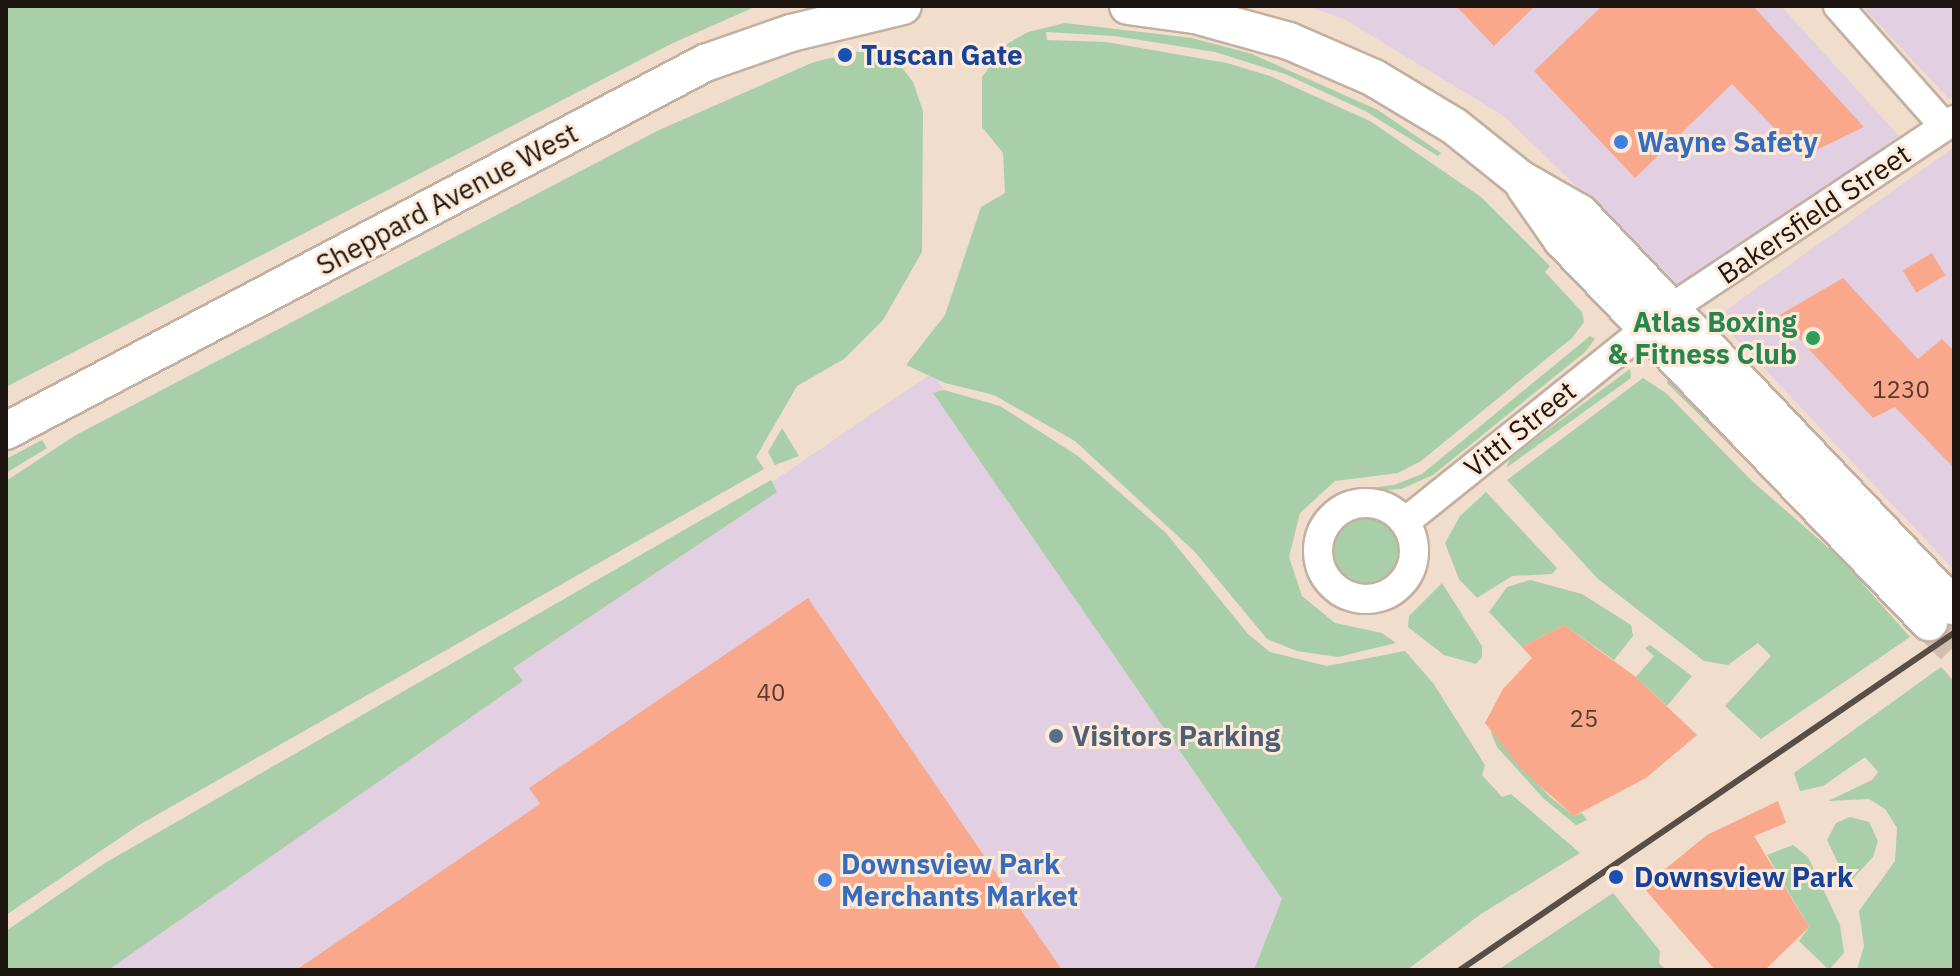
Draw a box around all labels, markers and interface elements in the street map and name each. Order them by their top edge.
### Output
place label: Tuscan Gate [861,38,1023,72]
marker: Tuscan Gate [836,46,854,64]
street label: Sheppard Avenue West [311,116,583,282]
place label: Wayne Safety [1637,125,1818,159]
marker: Wayne Safety [1612,133,1630,151]
street label: Bakersfield Street [1711,137,1917,291]
place label: Atlas Boxing & Fitness Club [1608,305,1797,371]
marker: Atlas Boxing & Fitness Club [1804,329,1822,347]
street label: Vitti Street [1457,374,1583,484]
house number: 1230 [1872,376,1930,404]
house number: 40 [757,679,785,707]
house number: 25 [1570,705,1598,733]
place label: Visitors Parking [1072,719,1280,753]
marker: Visitors Parking [1047,727,1065,745]
place label: Downsview Park Merchants Market [841,847,1078,913]
place label: Downsview Park [1634,860,1853,894]
marker: Downsview Park [1605,866,1627,888]
marker: Downsview Park Merchants Market [816,871,834,889]

